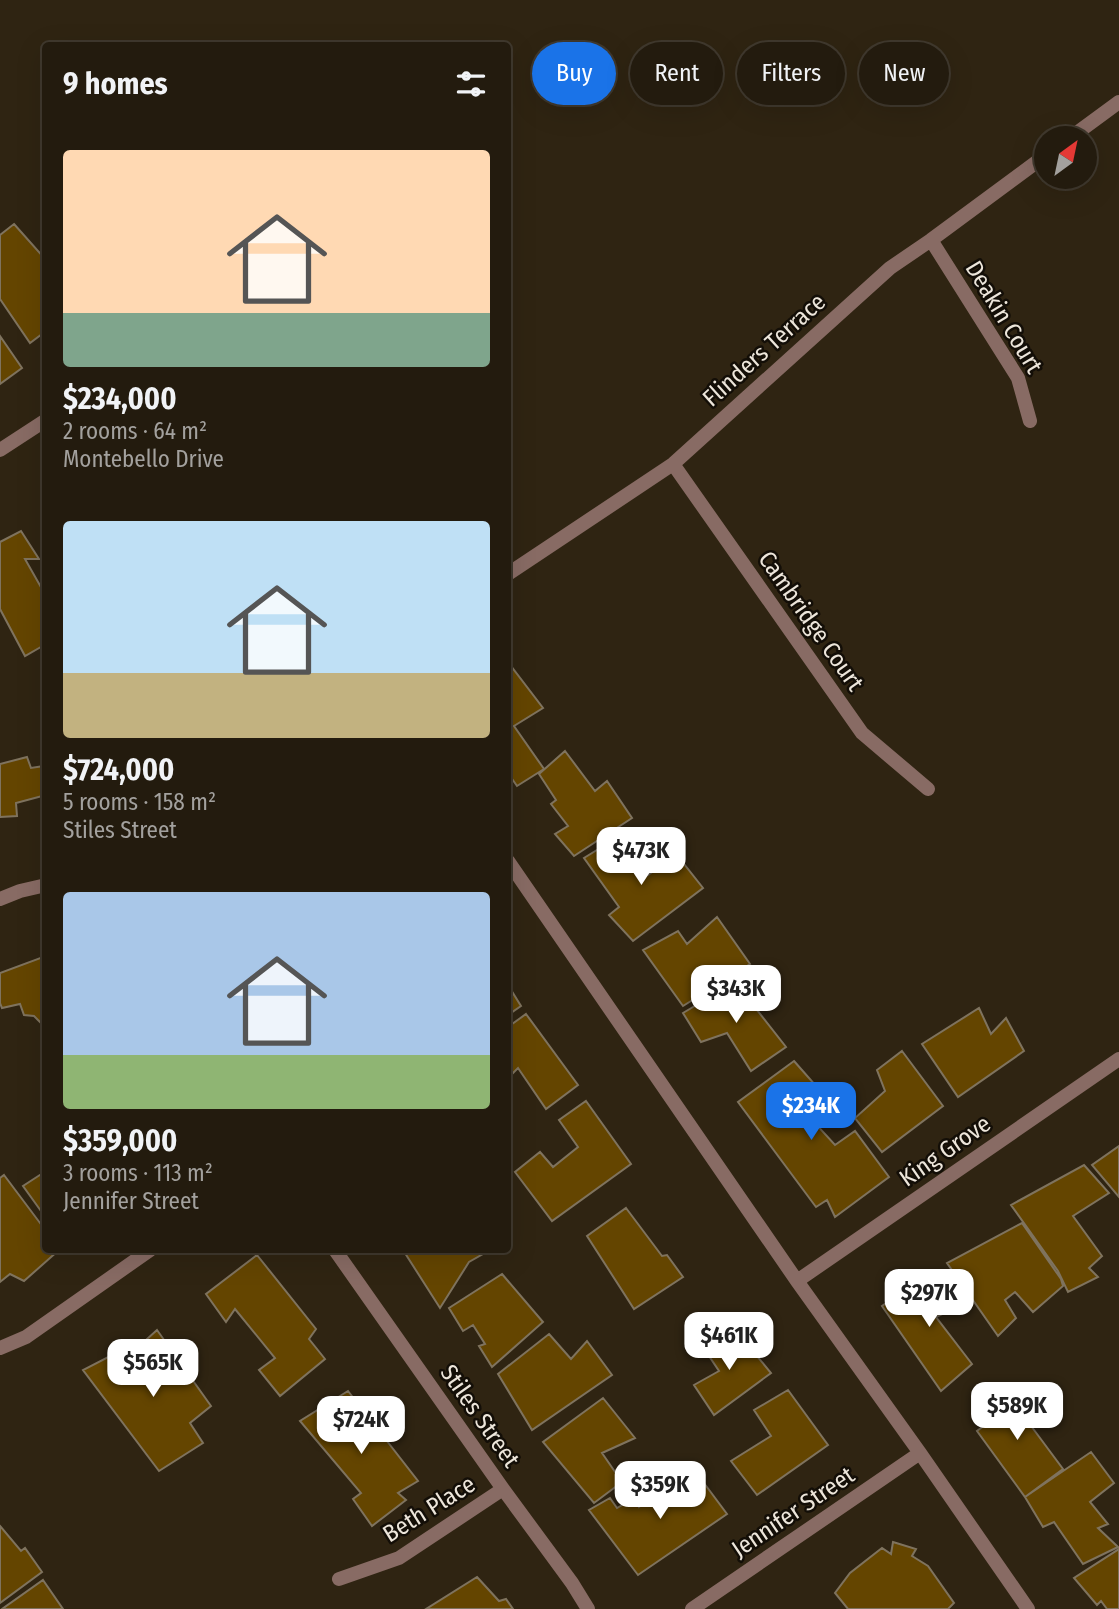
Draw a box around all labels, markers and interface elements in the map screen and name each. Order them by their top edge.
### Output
chip: Buy [532,42,616,105]
chip: Rent [630,42,723,105]
chip: Filters [737,42,845,105]
chip: New [859,42,949,105]
icon: filters [452,65,490,103]
text: 9 homes [63,66,168,102]
north arrow [1034,126,1097,189]
map controls [1034,126,1097,189]
icon: home [214,196,340,322]
street label: Deakin Court [960,256,1049,378]
street label: Flinders Terrace [697,288,831,412]
text: $234,000 [63,381,177,417]
text: 2 rooms · 64 m² [63,417,207,445]
text: Montebello Drive [63,445,224,473]
street label: Cambridge Court [753,546,870,696]
icon: home [214,567,340,693]
text: $724,000 [63,752,174,788]
text: 5 rooms · 158 m² [63,788,216,816]
text: Stiles Street [63,816,177,844]
pin: $473K [592,828,690,887]
text: $473K [613,836,669,864]
icon: home [214,938,340,1064]
pin: $343K [687,965,785,1025]
text: $343K [707,974,765,1002]
pin: $234K [762,1082,860,1142]
text: $234K [782,1091,840,1119]
street label: King Grove [894,1109,996,1193]
text: $359,000 [63,1123,177,1159]
text: 3 rooms · 113 m² [63,1159,213,1187]
text: Jennifer Street [63,1187,199,1215]
pin: $297K [880,1270,978,1329]
text: $297K [901,1278,957,1306]
pin: $461K [680,1312,778,1372]
text: $461K [700,1321,758,1349]
pin: $565K [104,1340,202,1399]
text: $565K [123,1348,183,1376]
street label: Stiles Street [434,1359,526,1473]
pin: $589K [968,1382,1066,1442]
text: $589K [987,1391,1047,1419]
pin: $724K [312,1396,410,1456]
text: $724K [333,1405,389,1433]
street label: Jennifer Street [726,1461,860,1563]
pin: $359K [611,1462,709,1521]
street label: Beth Place [378,1470,480,1548]
text: $359K [631,1470,689,1498]

